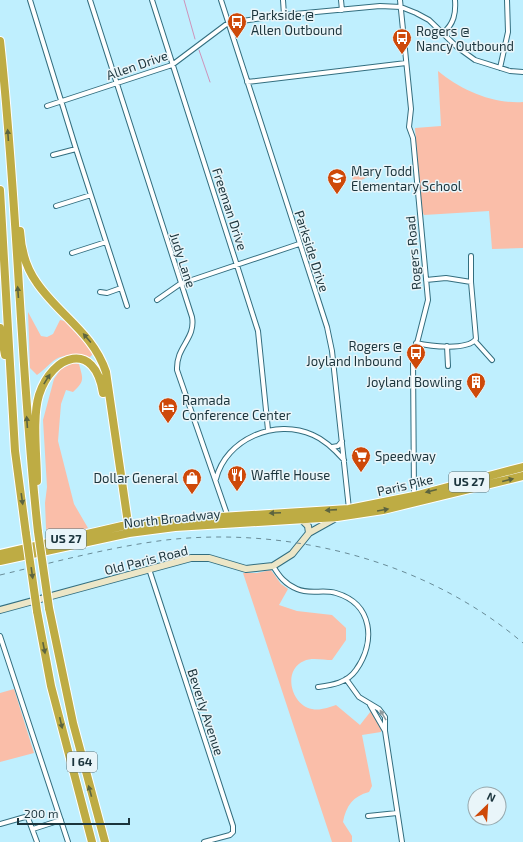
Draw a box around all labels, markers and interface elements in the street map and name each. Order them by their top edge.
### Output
place label: Parkside @ Allen Outbound [251,7,343,38]
bus stop icon: Parkside @ Allen Outbound [226,11,248,39]
place label: Rogers @ Nancy Outbound [416,23,514,54]
bus stop icon: Rogers @ Nancy Outbound [391,27,413,55]
street label: Allen Drive [104,47,170,83]
one-way arrow [5,128,12,141]
place label: Mary Todd Elementary School [351,163,462,194]
street label: Freeman Drive [209,166,251,252]
school or university icon: Mary Todd Elementary School [326,167,348,195]
street label: Parkside Drive [291,208,333,294]
street label: Rogers Road [402,215,424,291]
street label: Judy Lane [167,230,199,290]
one-way arrow [15,286,22,298]
one-way arrow [83,333,92,344]
place label: Rogers @ Joyland Inbound [306,338,402,369]
bus stop icon: Rogers @ Joyland Inbound [405,342,427,370]
building icon: Joyland Bowling [465,371,487,399]
one-way arrow [43,373,50,385]
place label: Joyland Bowling [366,374,462,390]
place label: Ramada Conference Center [182,392,291,423]
hotel icon: Ramada Conference Center [157,396,179,424]
one-way arrow [24,416,31,428]
supermarket icon: Speedway [350,445,372,473]
place label: Speedway [375,448,436,464]
restaurant icon: Waffle House [226,464,248,492]
shop icon: Dollar General [181,467,203,495]
place label: Waffle House [251,467,330,483]
place label: Dollar General [93,470,178,486]
street label: Paris Pike [375,471,435,499]
road number: US 27 [449,472,489,492]
one-way arrow [502,477,514,483]
one-way arrow [425,489,437,495]
one-way arrow [19,493,25,505]
street label: North Broadway [123,505,221,531]
one-way arrow [325,507,337,514]
one-way arrow [377,507,389,513]
one-way arrow [269,510,281,517]
road number: US 27 [46,529,86,549]
street label: Old Paris Road [103,542,189,578]
one-way arrow [29,567,35,579]
one-way arrow [41,642,47,655]
street label: Beverly Avenue [184,667,228,757]
one-way arrow [379,710,386,721]
one-way arrow [58,717,64,730]
road number: I 64 [67,752,97,772]
one-way arrow [87,785,93,797]
north arrow [467,786,507,826]
text: N [485,789,498,804]
scale bar [18,800,129,826]
text: 200 m [24,806,58,820]

